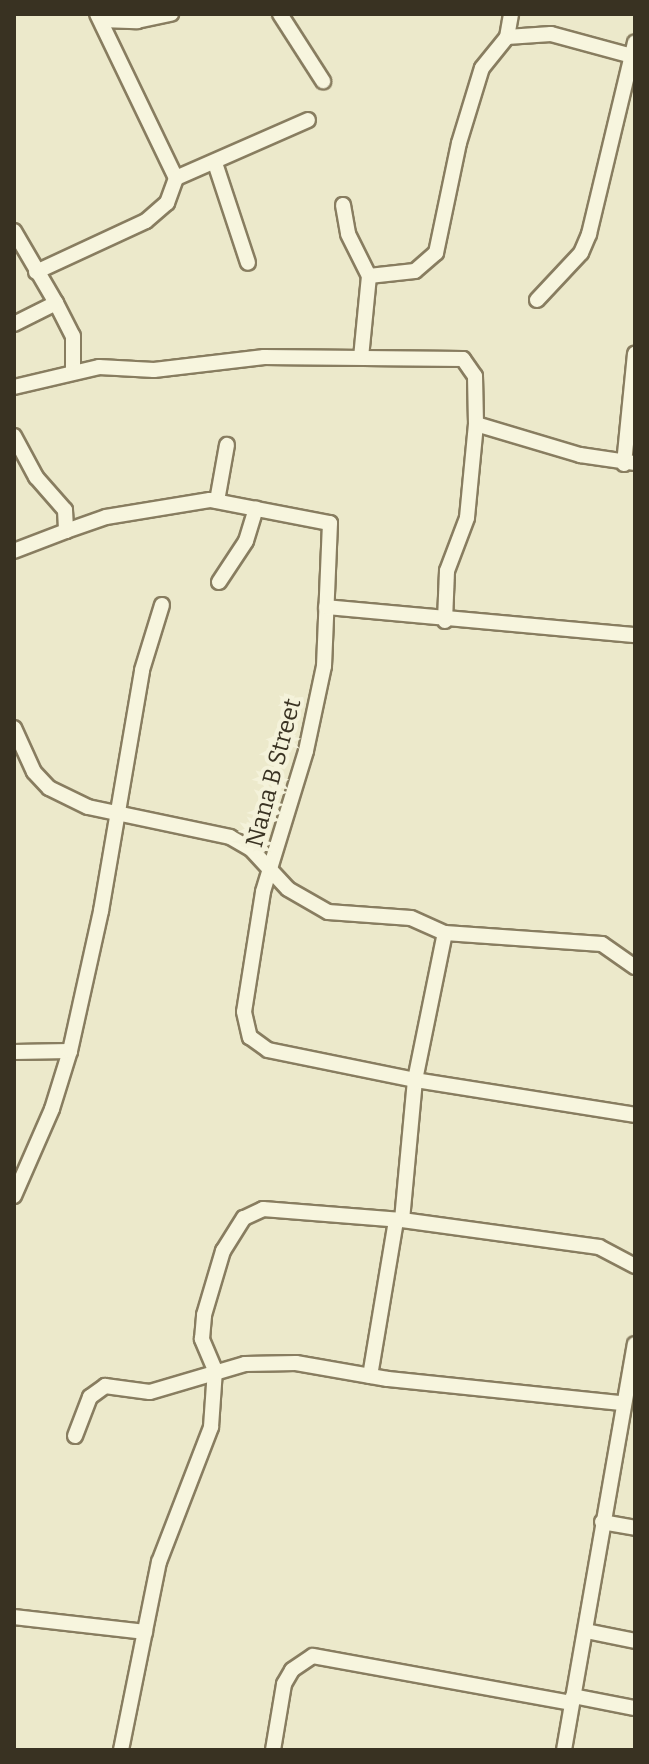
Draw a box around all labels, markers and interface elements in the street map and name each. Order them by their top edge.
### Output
street label: Nana B Street [240,695,308,851]

